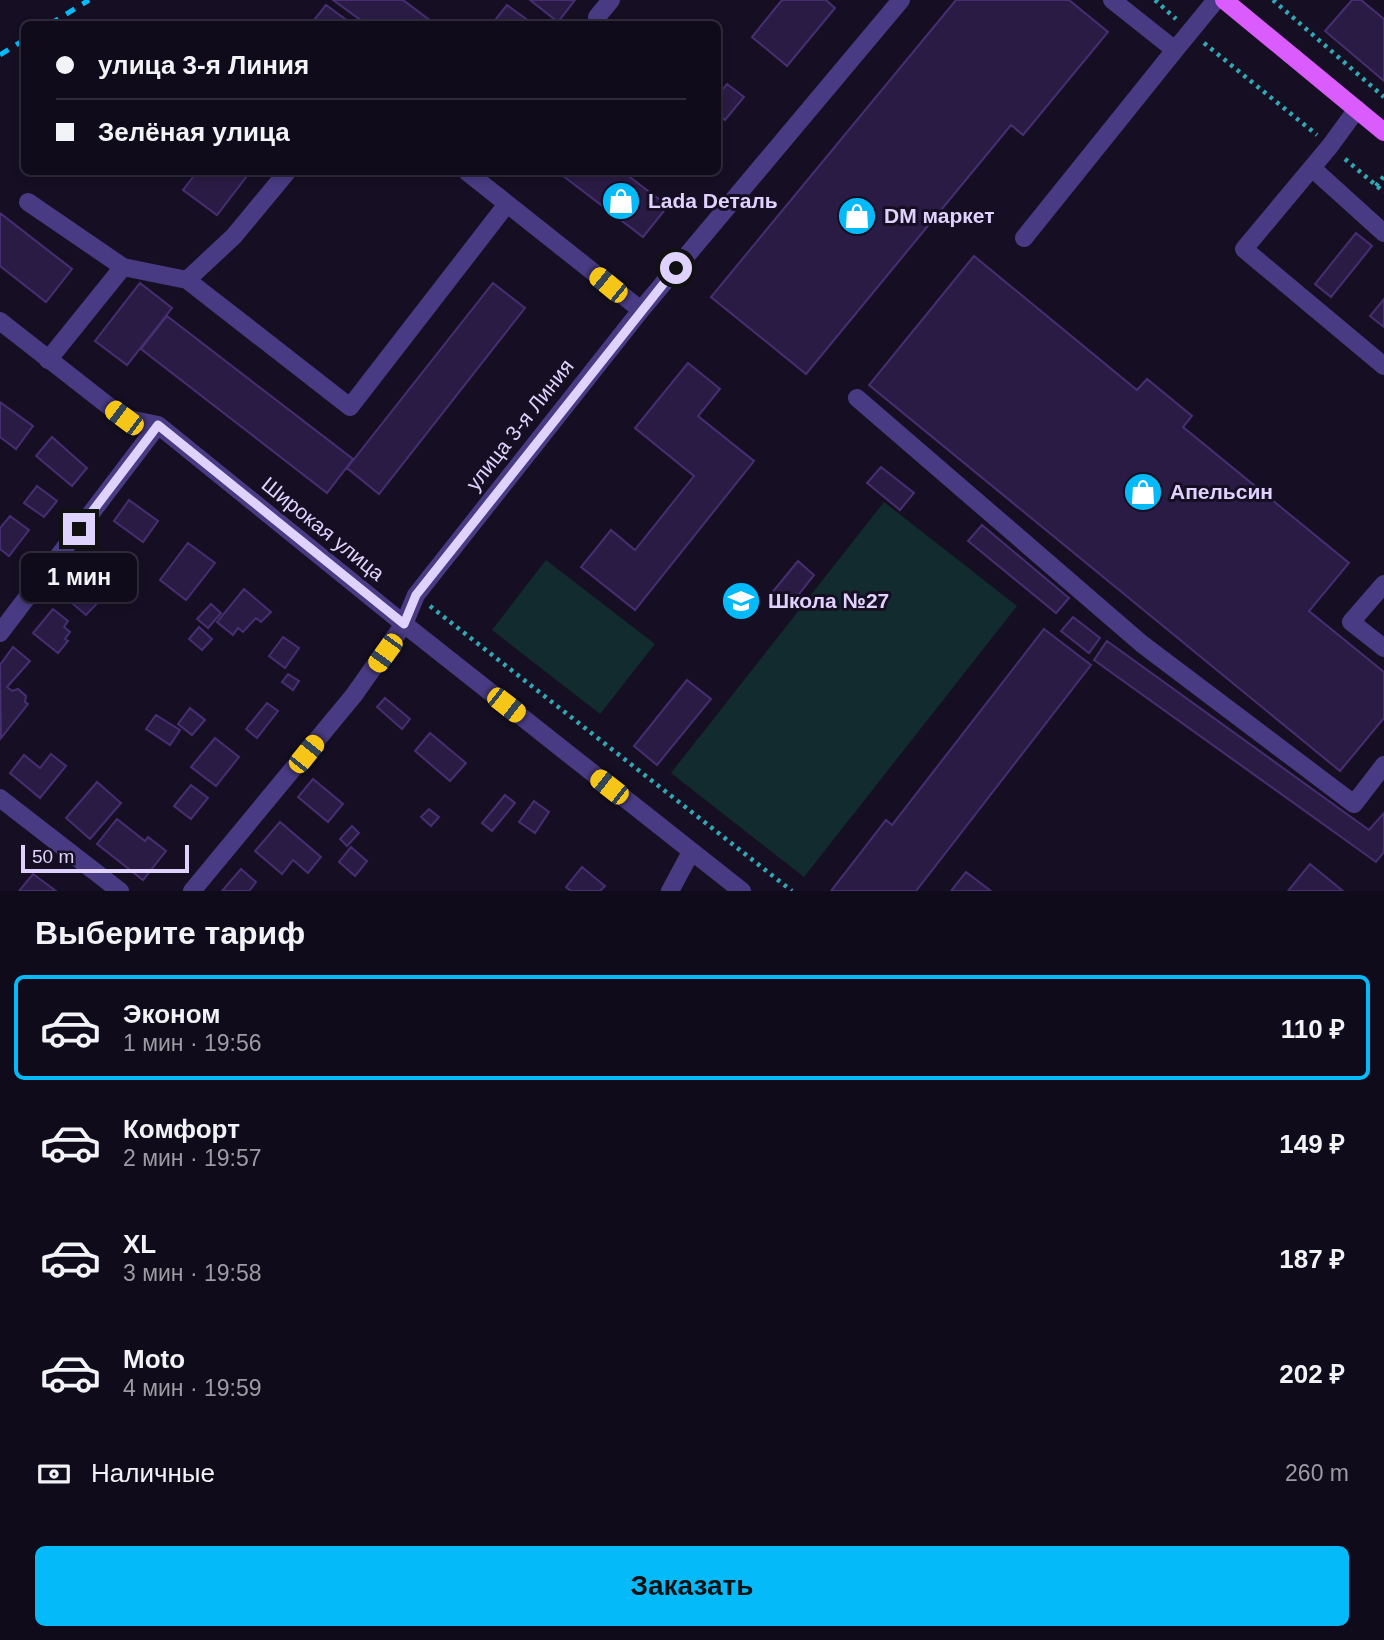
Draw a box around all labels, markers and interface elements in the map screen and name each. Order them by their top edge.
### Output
text: улица 3-я Линия [98,50,309,80]
text: Зелёная улица [98,117,290,147]
shop icon: Lada Dеталь [600,180,642,222]
place label: Lada Dеталь [648,189,778,212]
shop icon: DM маркет [836,195,878,237]
place label: DM маркет [884,204,994,227]
route start [660,252,692,284]
car [586,264,631,306]
street label: улица 3-я Линия [461,355,578,495]
car [101,397,148,439]
shop icon: Апельсин [1122,471,1164,513]
street label: Широкая улица [258,472,389,585]
place label: Апельсин [1170,480,1273,503]
route end [63,513,95,545]
callout: 1 мин [21,554,137,602]
text: 1 мин [47,564,111,590]
school or university icon: Школа №27 [720,580,762,622]
place label: Школа №27 [768,589,889,612]
car [365,630,406,676]
car [483,684,530,726]
car [285,731,328,777]
car [586,766,633,808]
scale bar [21,842,189,874]
text: 50 m [32,846,74,867]
text: Выберите тариф [35,915,305,951]
icon: car [39,996,102,1059]
text: Эконом [123,999,221,1029]
text: 110 ₽ [1281,1014,1345,1044]
text: 1 мин · 19:56 [123,1030,262,1056]
icon: car [39,1111,102,1174]
text: Комфорт [123,1114,240,1144]
text: 149 ₽ [1279,1129,1345,1159]
text: 2 мин · 19:57 [123,1145,262,1171]
icon: car [39,1226,102,1289]
text: XL [123,1229,156,1259]
text: 187 ₽ [1279,1244,1345,1274]
text: 3 мин · 19:58 [123,1260,262,1286]
icon: car [39,1341,102,1404]
text: Moto [123,1344,185,1374]
text: 202 ₽ [1279,1359,1345,1389]
text: 4 мин · 19:59 [123,1375,262,1401]
icon: cash [35,1455,73,1493]
text: Наличные [91,1458,215,1488]
text: 260 m [1285,1460,1349,1486]
button: Заказать [35,1546,1349,1626]

